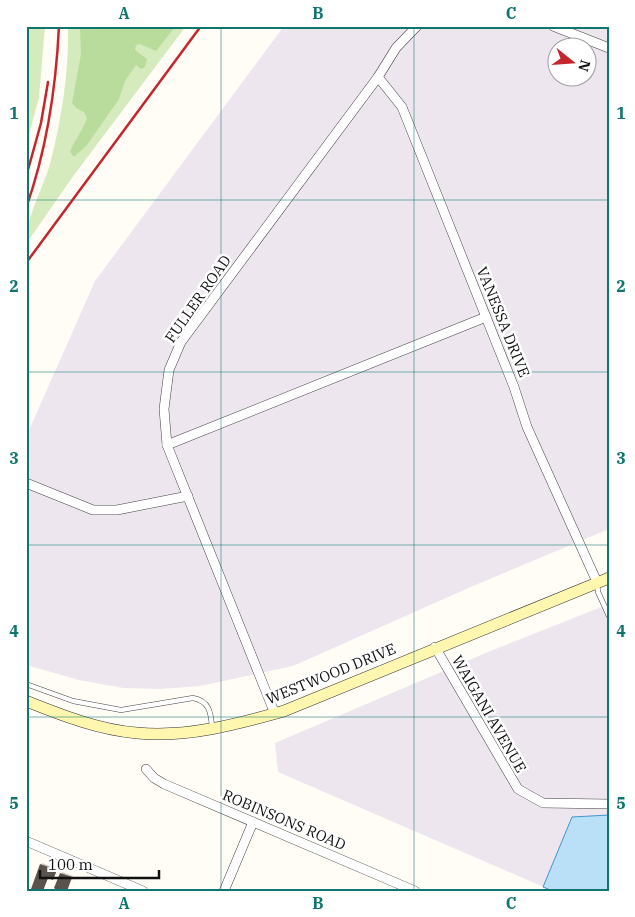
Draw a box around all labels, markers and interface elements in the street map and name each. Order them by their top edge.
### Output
text: A [118,3,130,23]
text: B [312,3,324,23]
text: C [506,3,516,23]
north arrow [548,38,598,88]
text: N [574,58,595,74]
text: 1 [9,103,19,123]
text: 1 [616,103,626,123]
street label: FULLER ROAD [160,251,235,346]
street label: VANESSA DRIVE [473,264,534,380]
text: 2 [9,276,19,296]
text: 2 [616,276,626,296]
text: 3 [9,448,19,468]
text: 3 [616,448,626,468]
text: 4 [9,621,19,641]
text: 4 [616,621,626,641]
street label: WESTWOOD DRIVE [263,639,398,708]
street label: WAIGANI AVENUE [448,652,531,776]
street label: ROBINSONS ROAD [220,785,349,854]
text: 5 [9,793,19,813]
text: 5 [616,793,626,813]
scale bar [40,847,159,879]
text: 100 m [48,855,93,874]
text: A [118,893,130,913]
text: B [312,893,324,913]
text: C [506,893,516,913]

